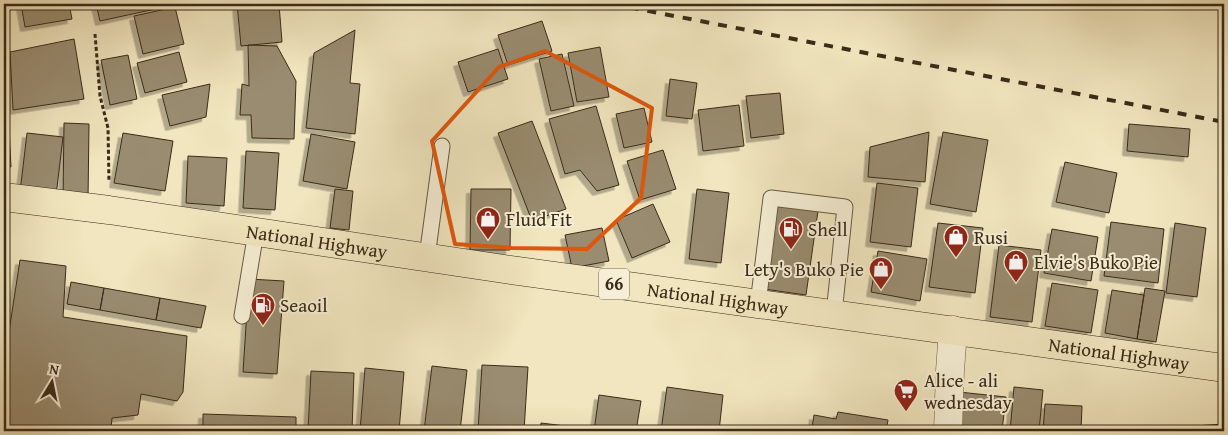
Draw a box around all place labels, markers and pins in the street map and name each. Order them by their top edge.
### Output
place label: Fluid Fit [506,205,572,233]
shop icon: Fluid Fit [475,206,501,240]
place label: Shell [808,215,848,243]
fuel station icon: Shell [778,216,804,250]
place label: Rusi [974,223,1008,251]
shop icon: Rusi [943,224,969,258]
place label: Elvie's Buko Pie [1034,248,1158,276]
shop icon: Elvie's Buko Pie [1003,249,1029,283]
place label: Lety's Buko Pie [744,255,864,283]
shop icon: Lety's Buko Pie [868,256,894,290]
place label: Seaoil [280,291,328,319]
fuel station icon: Seaoil [250,292,276,326]
place label: Alice - ali wednesday [924,366,1012,416]
supermarket icon: Alice - ali wednesday [893,378,919,412]

